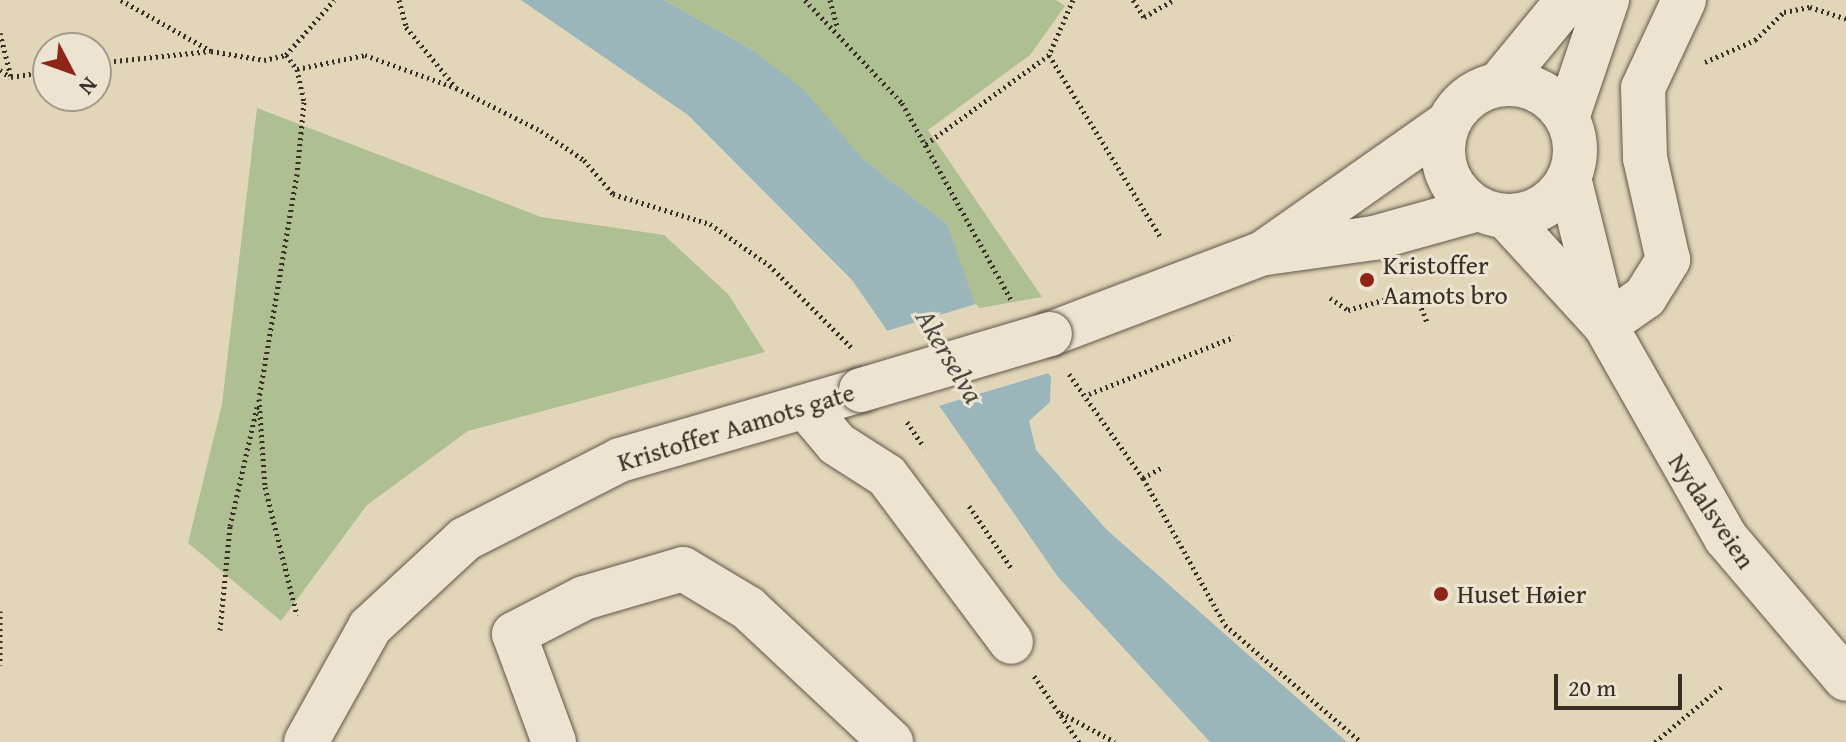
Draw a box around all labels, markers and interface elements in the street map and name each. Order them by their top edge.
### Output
north arrow [32,32,112,112]
text: N [72,70,106,102]
place label: Kristoffer Aamots bro [1383,249,1508,310]
marker: Kristoffer Aamots bro [1358,271,1376,289]
water label: Akerselva [909,303,991,409]
street label: Kristoffer Aamots gate [614,376,858,478]
street label: Nydalsveien [1662,447,1762,575]
place label: Huset Høier [1457,578,1586,610]
marker: Huset Høier [1432,585,1450,603]
scale bar [1558,658,1686,708]
text: 20 m [1568,670,1616,705]

